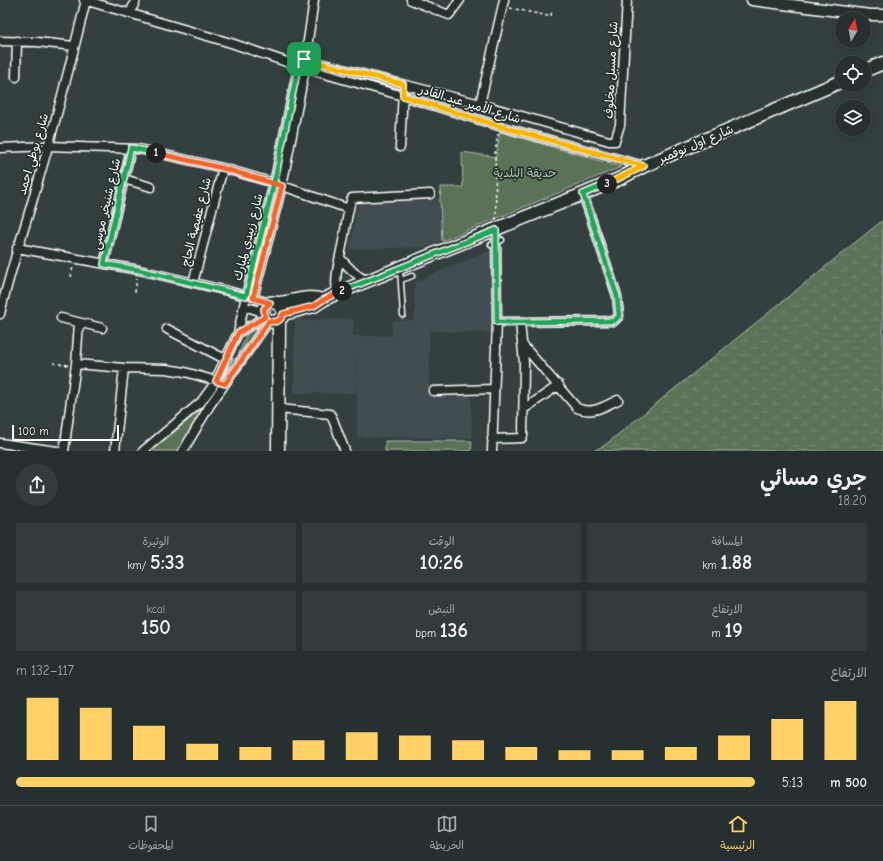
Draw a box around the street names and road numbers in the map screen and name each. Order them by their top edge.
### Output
street label: شارع مسبل مخلوف [601,21,623,119]
street label: شارع الأمير عبد القادر [416,81,523,128]
street label: شارع بوطي احمد [15,112,55,197]
street label: شارع اول نوفمبر [656,122,736,168]
street label: شارع شنيخر موسى [89,157,125,251]
street label: شارع عفيصة الحاج [178,176,216,268]
street label: شارع زبيدي لمبارك [230,192,268,283]

